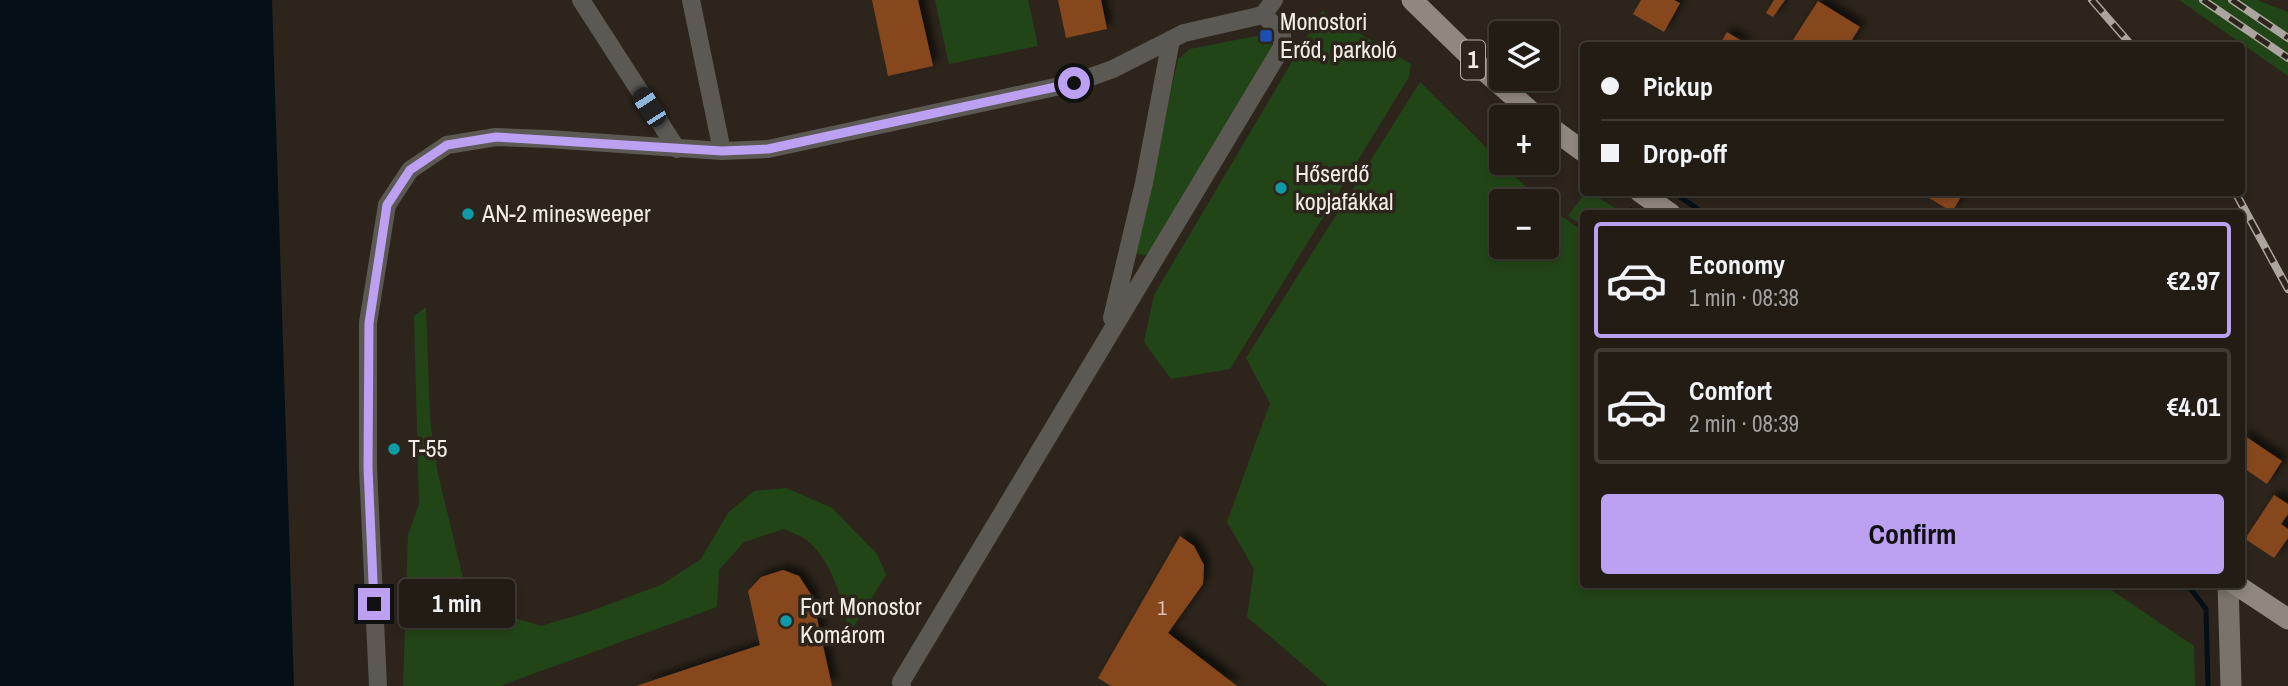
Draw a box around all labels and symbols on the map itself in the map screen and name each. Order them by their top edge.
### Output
place label: Monostori Erőd, parkoló [1280,5,1397,65]
marker: Monostori Erőd, parkoló [1258,28,1274,44]
road number: 1 [1461,40,1485,80]
route start [1058,67,1090,99]
car [629,84,670,130]
place label: Hőserdő kopjafákkal [1295,157,1393,217]
marker: Hőserdő kopjafákkal [1273,180,1289,196]
place label: AN-2 minesweeper [481,197,651,229]
marker: AN-2 minesweeper [460,206,476,222]
place label: T-55 [408,432,447,464]
marker: T-55 [386,441,402,457]
callout: 1 min [398,580,514,628]
route end [358,588,390,620]
place label: Fort Monostor Komárom [800,590,922,650]
house number: 1 [1157,593,1167,622]
marker: Fort Monostor Komárom [778,613,794,629]

